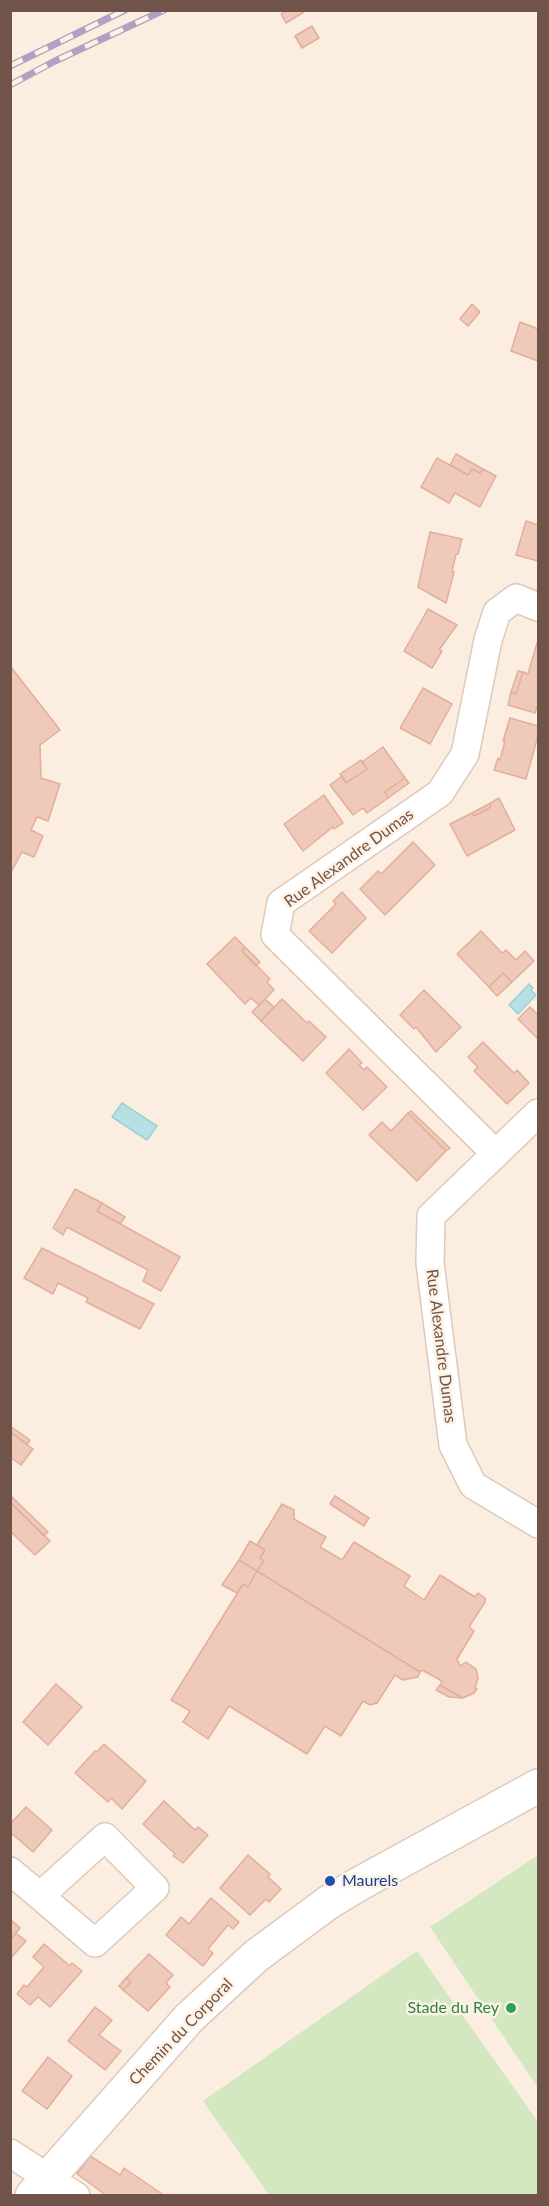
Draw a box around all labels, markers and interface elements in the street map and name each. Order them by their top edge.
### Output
street label: Rue Alexandre Dumas [281,805,417,911]
street label: Rue Alexandre Dumas [422,1268,460,1424]
place label: Maurels [342,1871,398,1891]
marker: Maurels [323,1874,337,1888]
street label: Chemin du Corporal [125,1975,237,2089]
place label: Stade du Rey [408,1998,499,2018]
marker: Stade du Rey [504,2001,518,2015]

